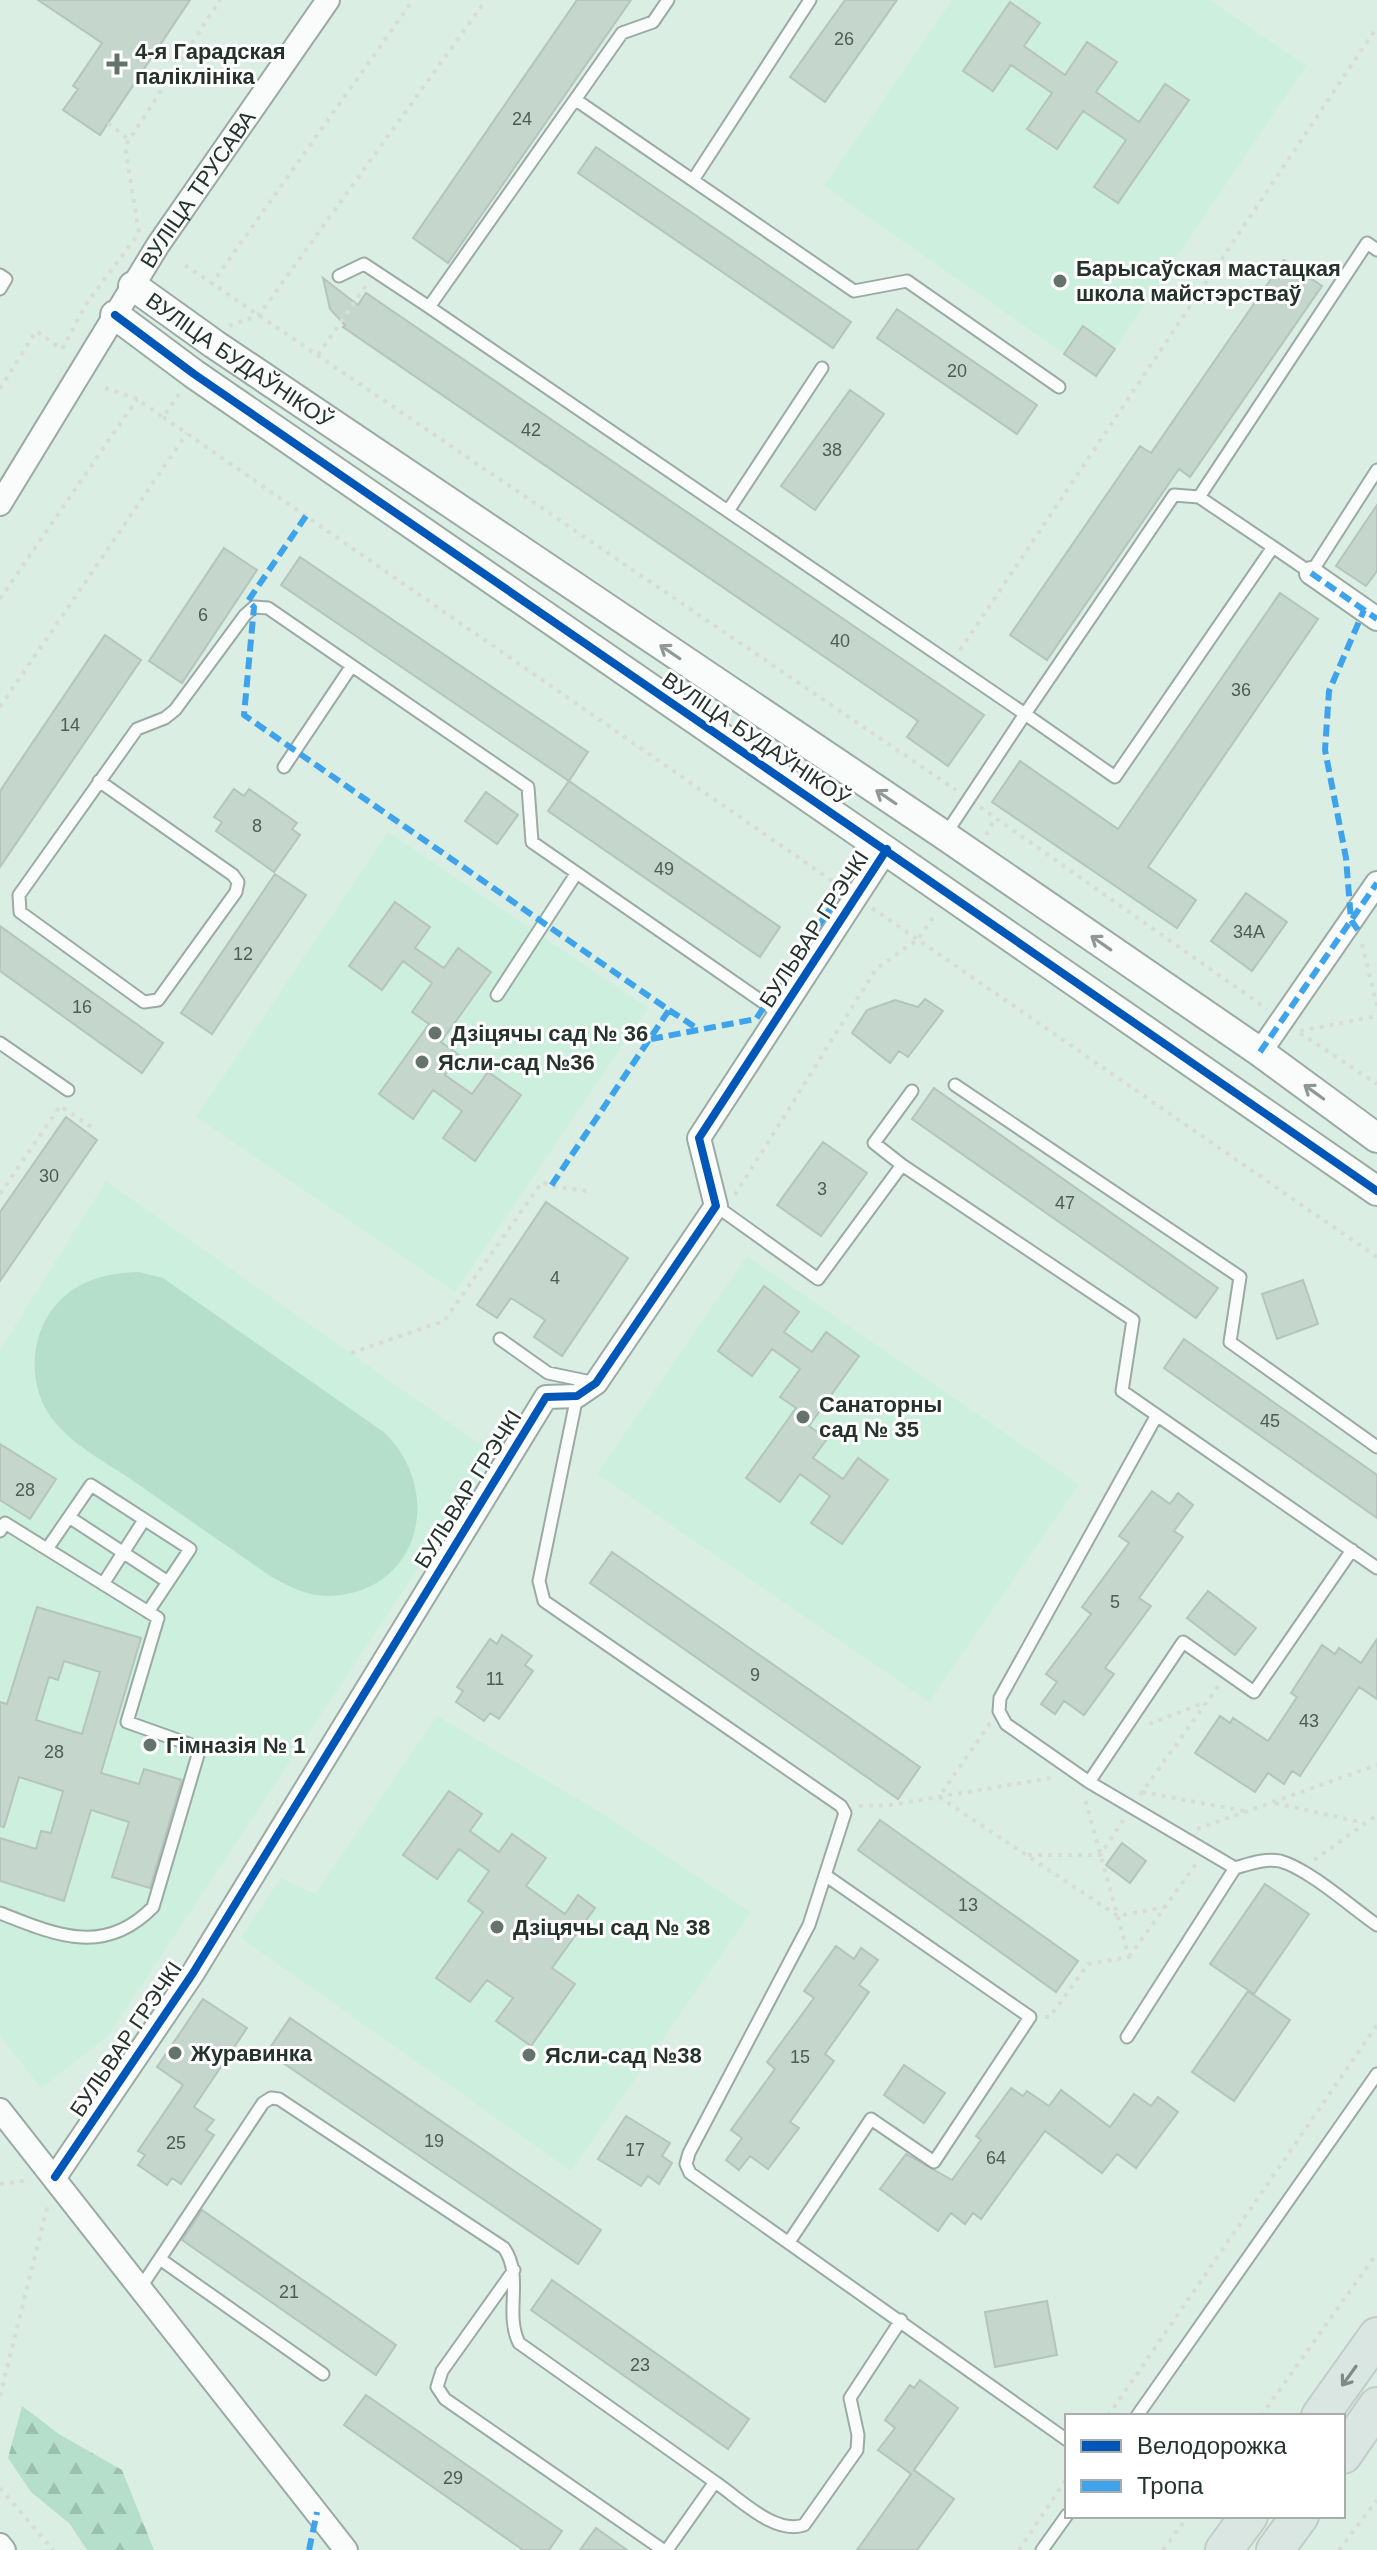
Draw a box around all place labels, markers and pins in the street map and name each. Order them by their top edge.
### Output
place label: 4-я Гарадская паліклініка [135,39,286,89]
marker: 4-я Гарадская паліклініка [106,53,128,75]
place label: Барысаўская мастацкая школа майстэрстваў [1076,256,1341,306]
marker: Барысаўская мастацкая школа майстэрстваў [1051,272,1069,290]
place label: Дзіцячы сад № 36 [451,1021,648,1046]
marker: Дзіцячы сад № 36 [426,1024,444,1042]
place label: Ясли-сад №36 [438,1050,595,1075]
marker: Ясли-сад №36 [413,1053,431,1071]
place label: Санаторны сад № 35 [819,1392,942,1442]
marker: Санаторны сад № 35 [794,1408,812,1426]
place label: Гімназія № 1 [166,1733,306,1758]
marker: Гімназія № 1 [141,1736,159,1754]
place label: Дзіцячы сад № 38 [513,1915,710,1940]
marker: Дзіцячы сад № 38 [488,1918,506,1936]
place label: Журавинка [190,2041,313,2066]
place label: Ясли-сад №38 [545,2043,702,2068]
marker: Журавинка [166,2044,184,2062]
marker: Ясли-сад №38 [520,2046,538,2064]

